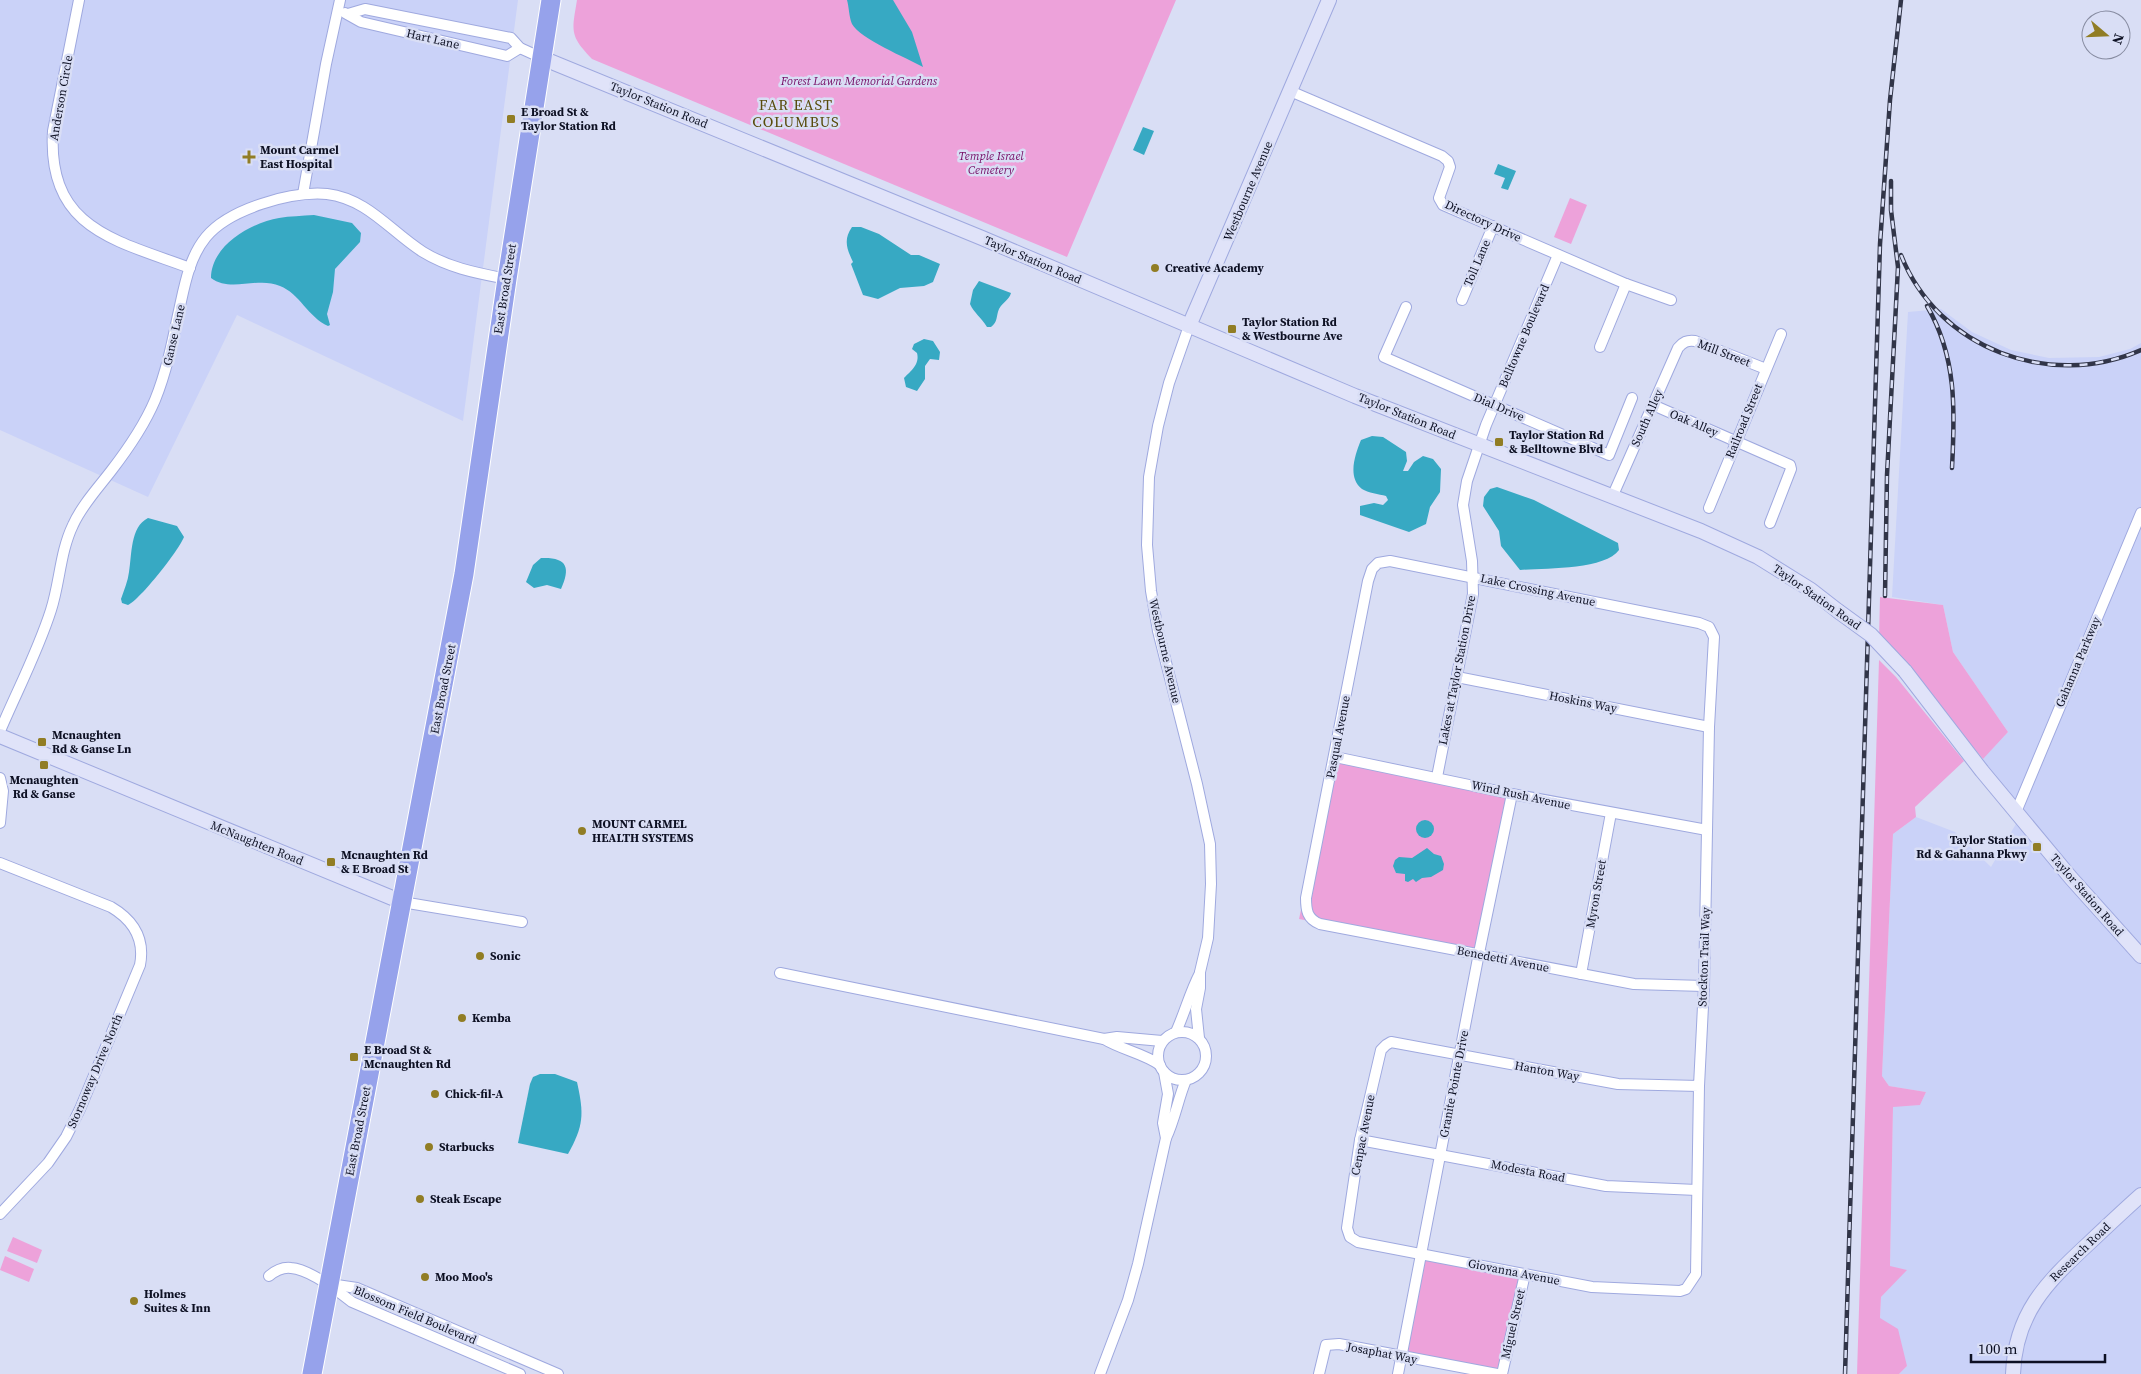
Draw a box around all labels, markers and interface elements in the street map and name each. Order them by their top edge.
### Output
north arrow [2081,10,2131,60]
street label: Hart Lane [405,25,461,53]
text: N [2107,31,2129,47]
street label: Anderson Circle [46,54,76,142]
park label: Forest Lawn Memorial Gardens [780,73,938,89]
street label: Taylor Station Road [608,78,710,132]
district label: FAR EAST COLUMBUS [752,94,840,132]
place label: E Broad St & Taylor Station Rd [521,104,616,134]
marker: E Broad St & Taylor Station Rd [505,113,517,125]
street label: Westbourne Avenue [1220,139,1276,243]
place label: Mount Carmel East Hospital [260,142,339,172]
park label: Temple Israel Cemetery [958,148,1024,178]
marker: Mount Carmel East Hospital [242,150,256,164]
street label: Directory Drive [1442,196,1524,246]
street label: Taylor Station Road [982,232,1084,288]
street label: Toll Lane [1460,237,1494,289]
street label: East Broad Street [490,243,520,335]
place label: Creative Academy [1165,260,1264,276]
marker: Creative Academy [1149,262,1161,274]
street label: Belltowne Boulevard [1495,282,1553,390]
street label: Ganse Lane [159,303,189,367]
place label: Taylor Station Rd & Westbourne Ave [1242,314,1343,344]
marker: Taylor Station Rd & Westbourne Ave [1226,323,1238,335]
street label: Mill Street [1695,336,1753,370]
street label: Railroad Street [1722,381,1766,461]
street label: South Alley [1627,386,1667,449]
street label: Taylor Station Road [1356,389,1458,443]
street label: Dial Drive [1471,389,1527,425]
street label: Oak Alley [1667,406,1721,441]
place label: Taylor Station Rd & Belltowne Blvd [1509,427,1604,457]
marker: Taylor Station Rd & Belltowne Blvd [1493,436,1505,448]
street label: Taylor Station Road [1770,561,1864,634]
street label: Lake Crossing Avenue [1479,570,1597,610]
street label: Lakes at Taylor Station Drive [1435,594,1479,746]
street label: Westbourne Avenue [1145,597,1185,705]
street label: Gahanna Parkway [2052,614,2105,710]
street label: East Broad Street [426,643,460,735]
street label: Hoskins Way [1548,688,1619,717]
street label: Pasqual Avenue [1322,694,1354,780]
place label: Mcnaughten Rd & Ganse Ln [52,727,132,757]
marker: Mcnaughten Rd & Ganse Ln [36,736,48,748]
marker: Mcnaughten Rd & Ganse [38,759,50,771]
place label: Mcnaughten Rd & Ganse [9,772,79,802]
street label: Wind Rush Avenue [1470,777,1572,813]
place label: MOUNT CARMEL HEALTH SYSTEMS [592,816,694,846]
street label: McNaughten Road [208,817,306,869]
marker: MOUNT CARMEL HEALTH SYSTEMS [576,825,588,837]
place label: Taylor Station Rd & Gahanna Pkwy [1916,832,2028,862]
marker: Taylor Station Rd & Gahanna Pkwy [2031,841,2043,853]
place label: Mcnaughten Rd & E Broad St [341,847,428,877]
street label: Taylor Station Road [2047,850,2127,940]
marker: Mcnaughten Rd & E Broad St [325,856,337,868]
street label: Myron Street [1582,858,1610,929]
street label: Stockton Trail Way [1694,906,1714,1007]
street label: Benedetti Avenue [1455,942,1551,976]
place label: Sonic [490,948,521,964]
marker: Sonic [474,950,486,962]
place label: Kemba [472,1010,511,1026]
street label: Stornoway Drive North [64,1011,126,1131]
marker: Kemba [456,1012,468,1024]
street label: Granite Pointe Drive [1436,1029,1472,1139]
place label: E Broad St & Mcnaughten Rd [364,1042,451,1072]
marker: E Broad St & Mcnaughten Rd [348,1051,360,1063]
street label: Hanton Way [1513,1057,1581,1085]
street label: East Broad Street [341,1085,375,1177]
place label: Chick-fil-A [445,1086,503,1102]
marker: Chick-fil-A [429,1088,441,1100]
street label: Cenpac Avenue [1347,1093,1379,1177]
place label: Starbucks [439,1139,495,1155]
marker: Starbucks [423,1141,435,1153]
street label: Modesta Road [1490,1156,1567,1186]
place label: Steak Escape [430,1191,501,1207]
marker: Steak Escape [414,1193,426,1205]
street label: Research Road [2046,1219,2114,1285]
street label: Giovanna Avenue [1467,1255,1561,1289]
place label: Moo Moo's [435,1269,493,1285]
marker: Moo Moo's [419,1271,431,1283]
street label: Blossom Field Boulevard [351,1282,479,1348]
place label: Holmes Suites & Inn [144,1286,211,1316]
street label: Miguel Street [1497,1288,1529,1360]
marker: Holmes Suites & Inn [128,1295,140,1307]
scale bar [1971,1332,2105,1364]
street label: Josaphat Way [1345,1338,1419,1368]
text: 100 m [1978,1338,2018,1359]

